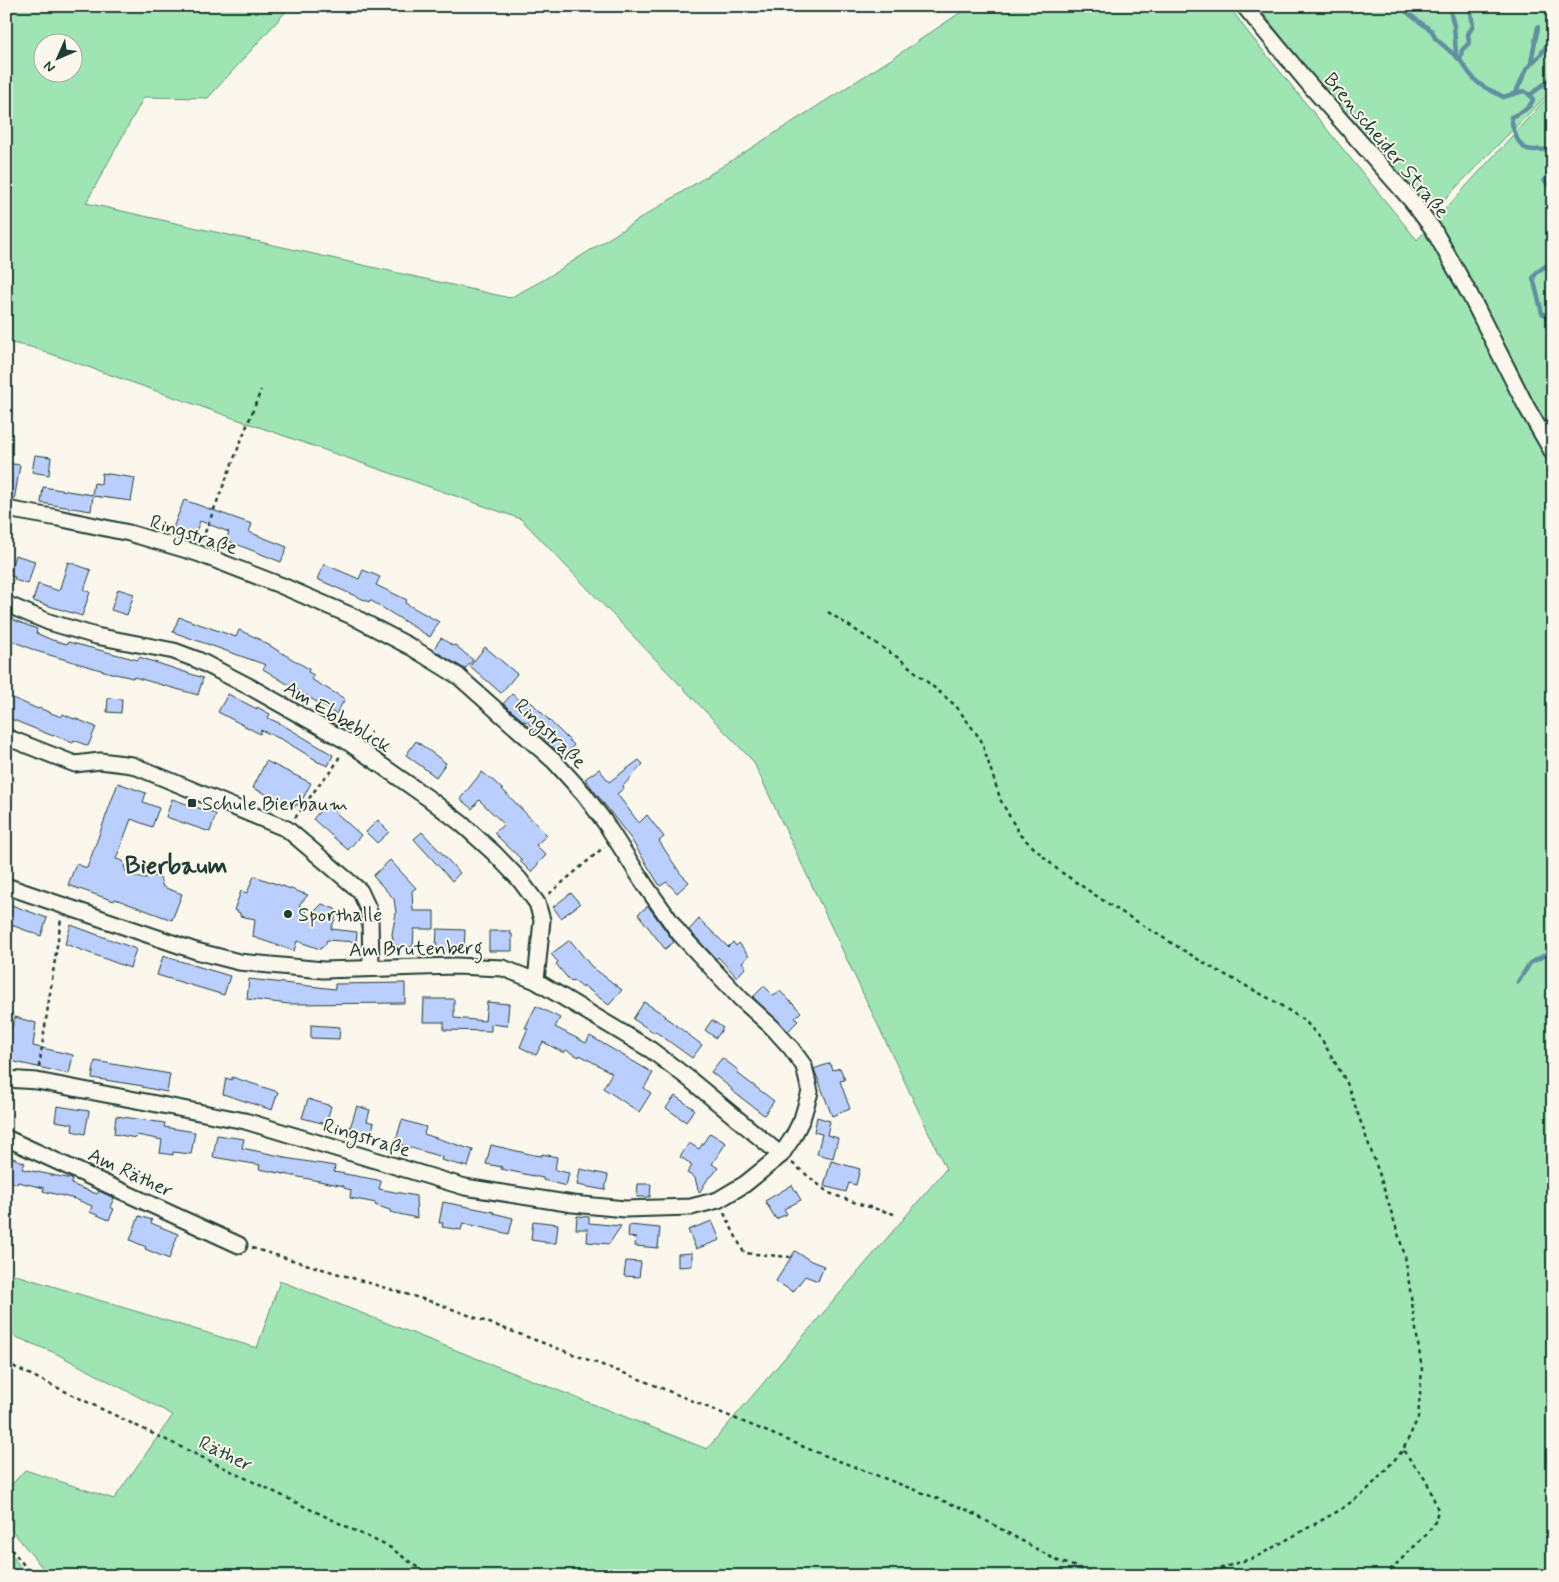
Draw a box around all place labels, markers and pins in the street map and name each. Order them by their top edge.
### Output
place label: Schule Bierbaum [202,791,348,818]
marker: Schule Bierbaum [186,797,198,809]
place label: Sporthalle [298,902,382,929]
marker: Sporthalle [282,908,294,920]

